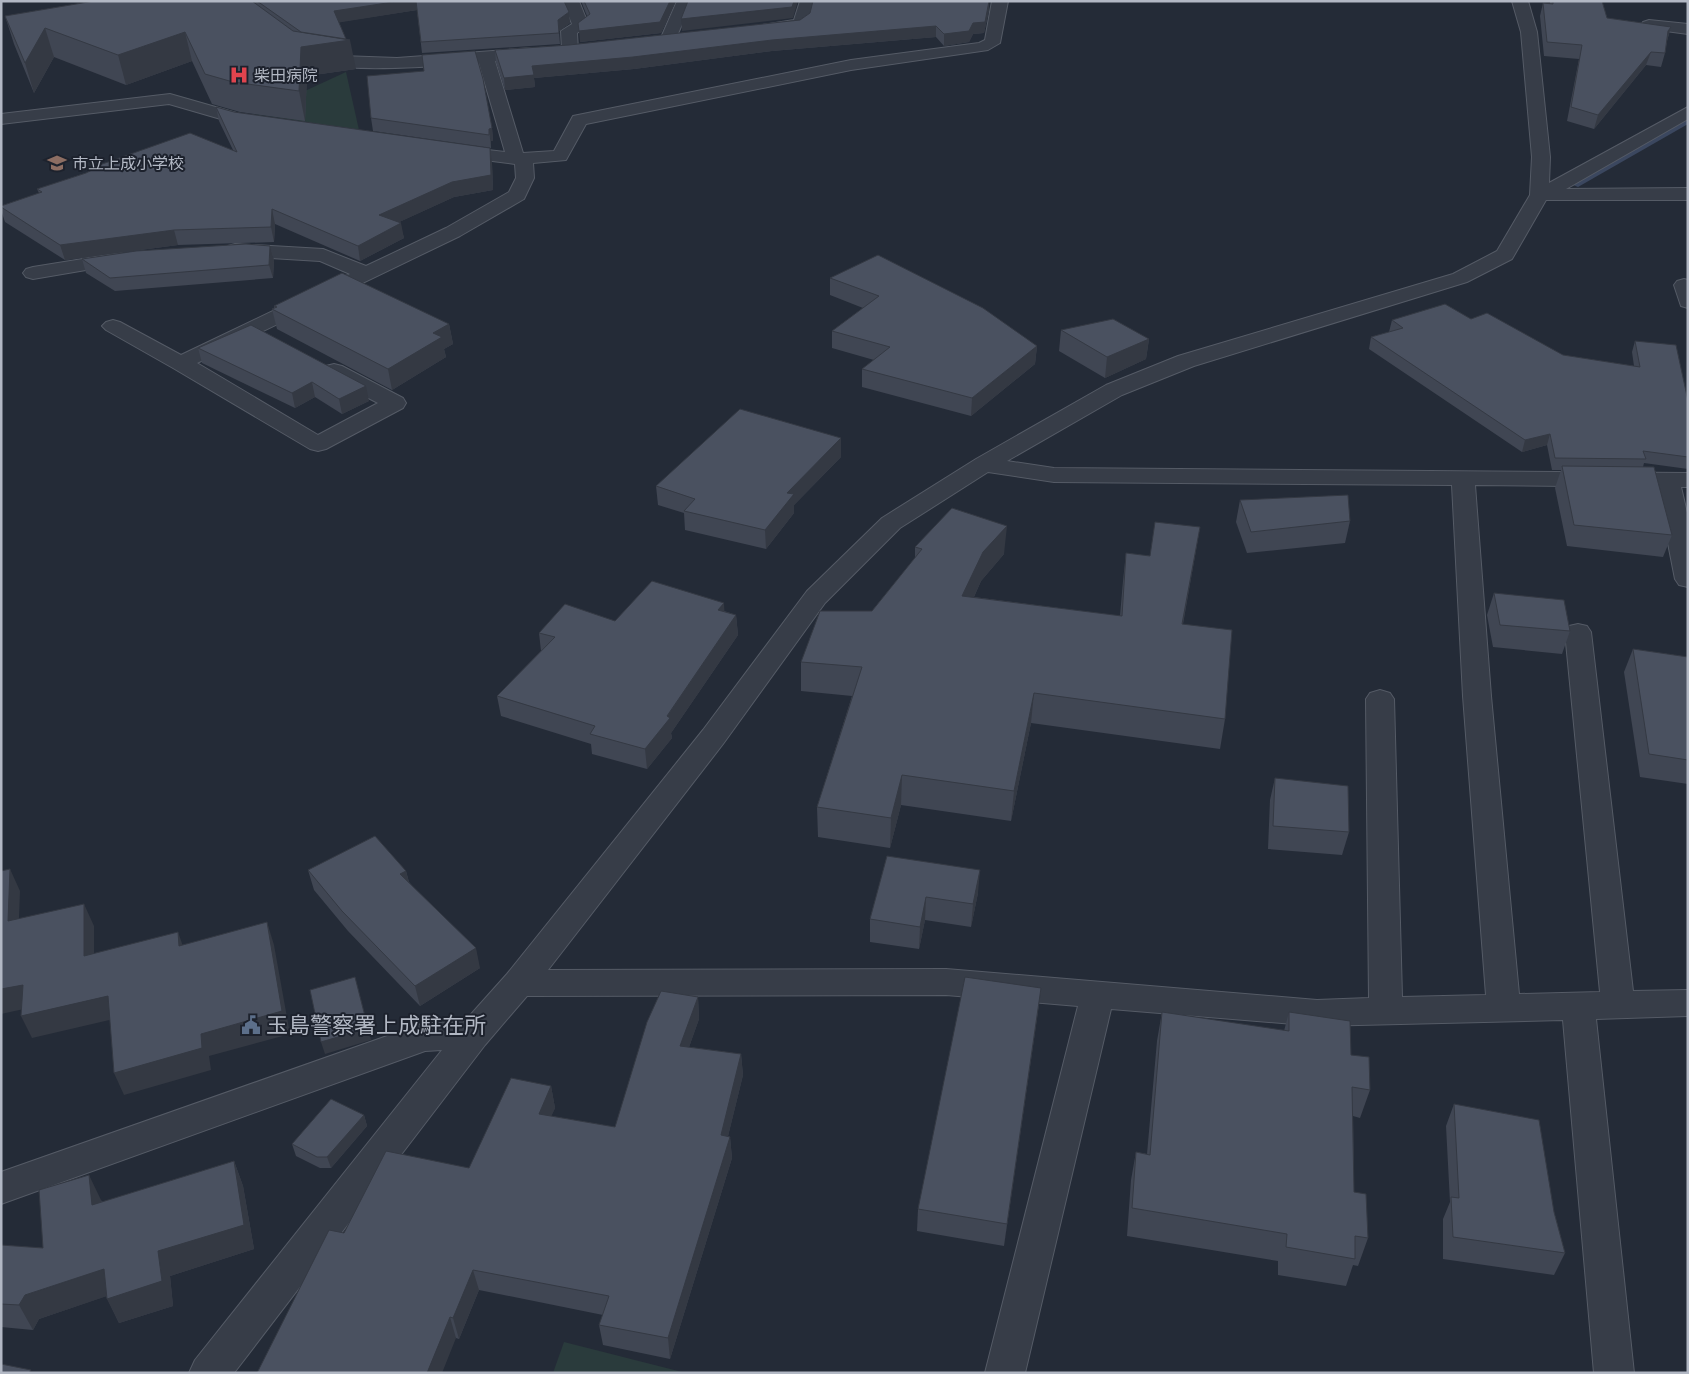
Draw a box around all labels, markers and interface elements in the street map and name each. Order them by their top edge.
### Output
hospital icon: 柴田病院 [228,64,250,86]
place label: 柴田病院 [254,64,318,87]
school or university icon: 市立上成小学校 [46,152,68,174]
place label: 市立上成小学校 [72,152,184,175]
place label: 玉島警察署上成駐在所 [266,1009,486,1041]
public building icon: 玉島警察署上成駐在所 [240,1014,262,1036]

